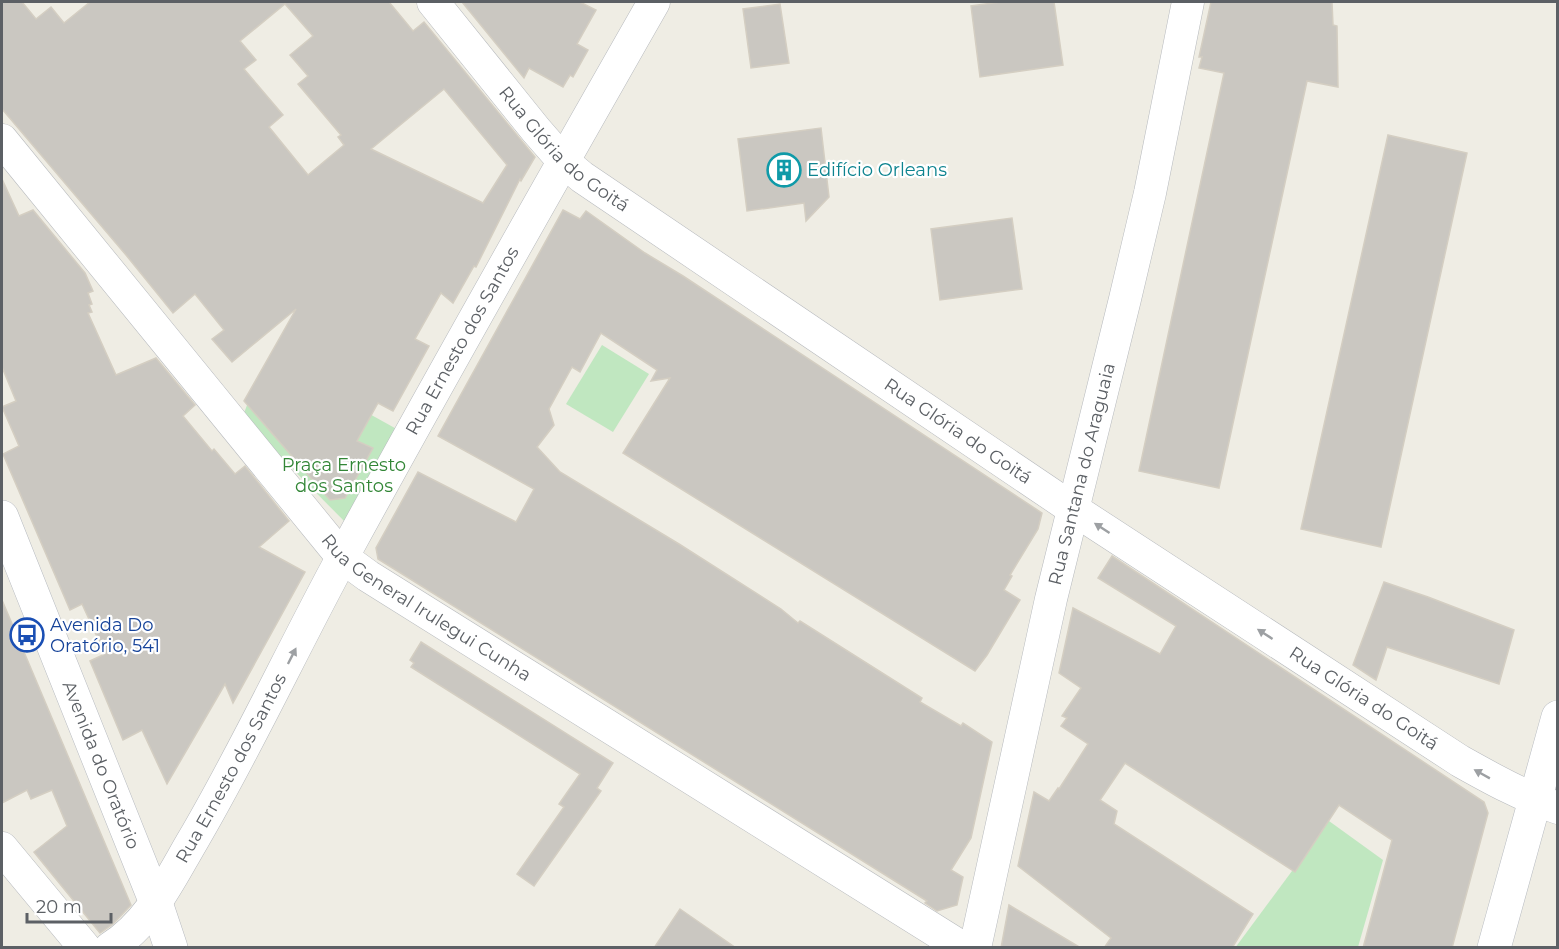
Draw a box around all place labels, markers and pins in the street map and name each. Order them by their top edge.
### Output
building icon: Edifício Orleans [766,152,802,188]
place label: Edifício Orleans [807,159,947,181]
place label: Avenida Do Oratório, 541 [50,614,160,657]
bus stop icon: Avenida Do Oratório, 541 [9,617,45,653]

